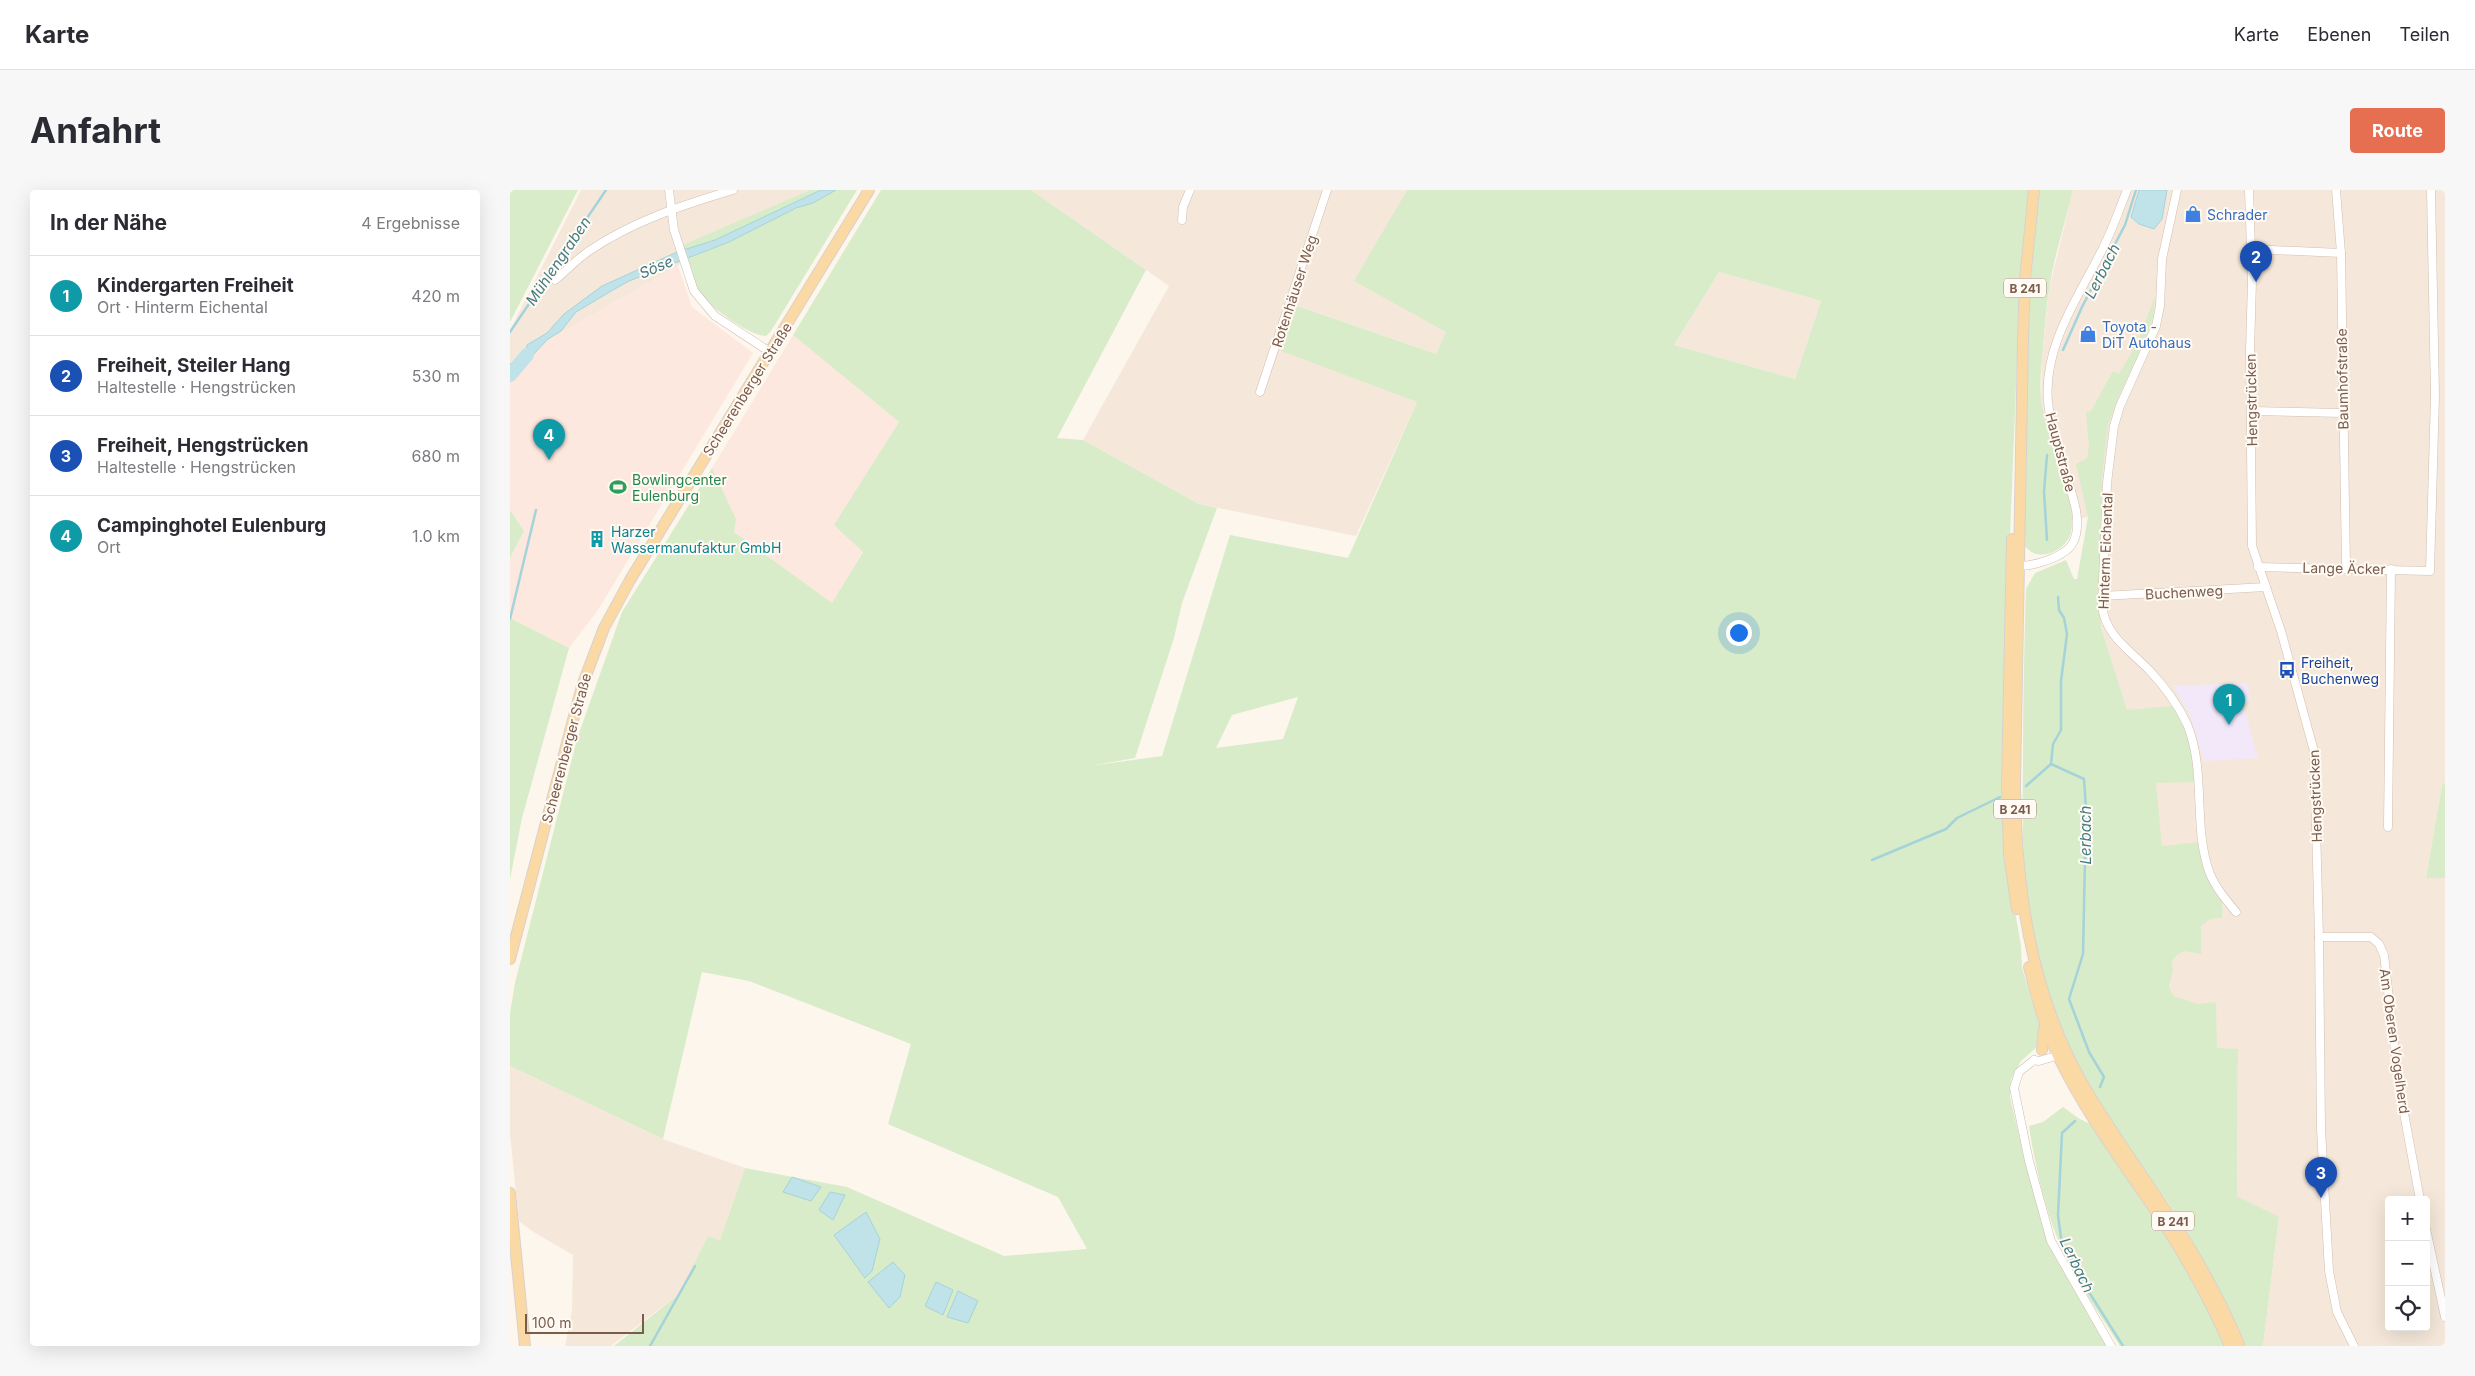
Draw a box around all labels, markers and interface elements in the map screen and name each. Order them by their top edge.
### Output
text: Karte [25,20,89,49]
text: Karte [2234,24,2279,45]
text: Ebenen [2307,24,2371,45]
text: Teilen [2399,24,2450,45]
button: Route [2350,108,2445,153]
text: Anfahrt [30,109,161,151]
shop icon: Schrader [2183,204,2203,224]
place label: Schrader [2207,206,2267,223]
text: In der Nähe [50,210,167,235]
text: 4 Ergebnisse [361,213,460,233]
water label: Mühlengraben [521,213,595,309]
street label: Rotenhäuser Weg [1268,233,1320,349]
water label: Lerbach [2080,240,2124,302]
pin: 2 [2240,241,2272,282]
water label: Söse [636,251,676,283]
text: Kindergarten Freiheit [97,274,294,297]
road number: B 241 [2004,279,2046,298]
text: 1 [63,286,69,306]
text: 420 m [411,286,460,306]
text: Ort · Hinterm Eichental [97,297,268,317]
place label: Toyota - DiT Autohaus [2102,318,2191,351]
street label: Scheerenberger Straße [699,319,795,459]
shop icon: Toyota - DiT Autohaus [2078,324,2098,344]
street label: Baumhofstraße [2333,328,2351,430]
street label: Hengstrücken [2242,353,2260,447]
text: Freiheit, Steiler Hang [97,354,290,377]
text: 2 [61,366,71,386]
text: 530 m [412,366,460,386]
text: Haltestelle · Hengstrücken [97,377,296,397]
street label: Hauptstraße [2042,410,2080,494]
pin: 4 [533,419,565,460]
text: Freiheit, Hengstrücken [97,434,308,457]
text: 3 [61,446,71,466]
text: 680 m [412,446,460,466]
text: Haltestelle · Hengstrücken [97,457,296,477]
place label: Bowlingcenter Eulenburg [632,471,727,504]
sports icon: Bowlingcenter Eulenburg [608,477,628,497]
street label: Hinterm Eichental [2094,492,2116,610]
text: Campinghotel Eulenburg [97,514,326,537]
place label: Harzer Wassermanufaktur GmbH [611,523,781,556]
text: 4 [61,526,71,546]
text: 1.0 km [412,526,460,546]
building icon: Harzer Wassermanufaktur GmbH [587,529,607,549]
text: Ort [97,537,121,557]
street label: Lange Äcker [2302,559,2386,577]
street label: Buchenweg [2145,581,2223,603]
your location [1726,620,1752,646]
place label: Freiheit, Buchenweg [2301,654,2379,687]
bus stop icon: Freiheit, Buchenweg [2277,660,2297,680]
street label: Scheerenberger Straße [538,671,594,825]
pin: 1 [2213,684,2245,725]
street label: Hengstrücken [2305,749,2325,843]
road number: B 241 [1994,800,2036,818]
water label: Lerbach [2076,805,2095,864]
street label: Am Oberen Vogelherd [2376,967,2414,1115]
pin: 3 [2305,1157,2337,1198]
map controls [2385,1196,2430,1331]
button: + [2385,1196,2430,1241]
road number: B 241 [2152,1211,2194,1230]
water label: Lerbach [2056,1234,2098,1296]
button: − [2385,1241,2430,1286]
button: locate [2385,1286,2430,1331]
scale bar [525,1311,644,1334]
text: 100 m [532,1314,572,1331]

